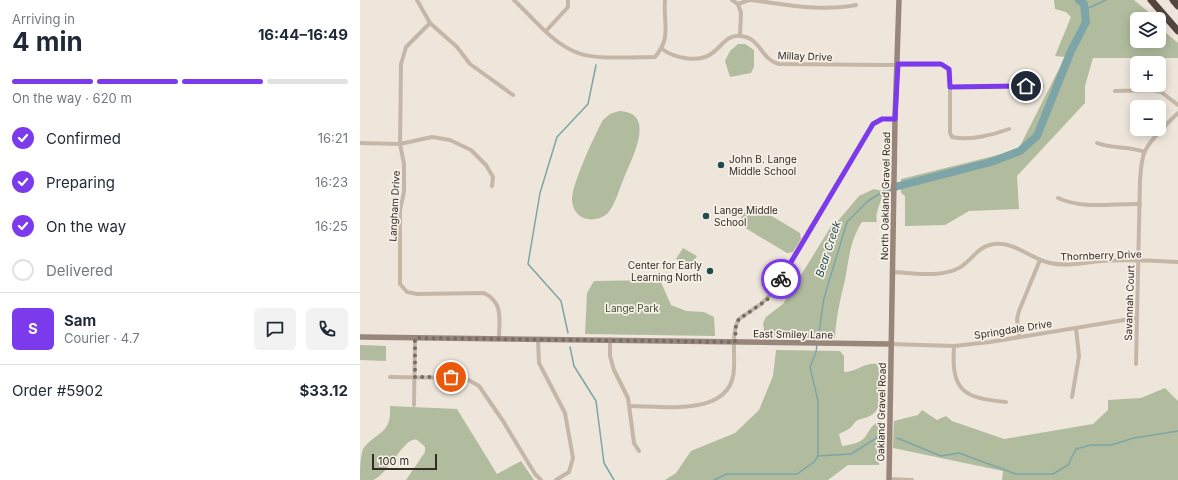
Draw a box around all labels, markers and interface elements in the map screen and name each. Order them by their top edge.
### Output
text: Arriving in [12,11,75,27]
map controls [1130,12,1166,136]
button: layers [1130,12,1166,48]
text: 16:44–16:49 [258,25,348,44]
text: 4 min [12,26,83,57]
street label: Millay Drive [777,49,833,63]
button: + [1130,56,1166,92]
pin [1009,69,1043,103]
icon: home [1015,75,1037,97]
text: On the way · 620 m [12,90,132,106]
button: − [1130,100,1166,136]
icon: check [12,127,34,149]
text: Confirmed [46,129,121,148]
text: 16:21 [318,130,348,146]
street label: North Oakland Gravel Road [878,132,892,260]
place label: John B. Lange Middle School [729,153,797,177]
marker: John B. Lange Middle School [716,160,726,170]
street label: Langham Drive [386,170,402,242]
icon: check [12,171,34,193]
text: Preparing [46,173,115,192]
text: 16:23 [315,174,348,190]
place label: Lange Middle School [714,204,778,228]
marker: Lange Middle School [701,211,711,221]
icon: check [12,215,34,237]
text: On the way [46,217,126,236]
text: 16:25 [315,218,348,234]
water label: Bear Creek [812,218,844,279]
street label: Thornberry Drive [1060,248,1142,262]
place label: Center for Early Learning North [628,259,702,283]
courier [761,259,801,299]
text: Delivered [46,261,113,280]
street label: Savannah Court [1122,264,1136,341]
marker: Center for Early Learning North [705,266,715,276]
icon: bike [770,268,792,290]
park label: Lange Park [605,302,659,314]
button: chat [254,308,296,350]
button: phone [306,308,348,350]
text: Sam [64,311,96,330]
street label: Springdale Drive [973,317,1053,341]
text: S [28,319,38,338]
street label: East Smiley Lane [753,327,833,341]
text: Courier · 4.7 [64,330,140,346]
pin [434,360,468,394]
street label: Oakland Gravel Road [874,362,888,462]
icon: bag [440,366,462,388]
text: Order #5902 [12,381,103,400]
text: $33.12 [300,381,348,400]
scale bar [372,452,437,471]
text: 100 m [378,454,409,468]

